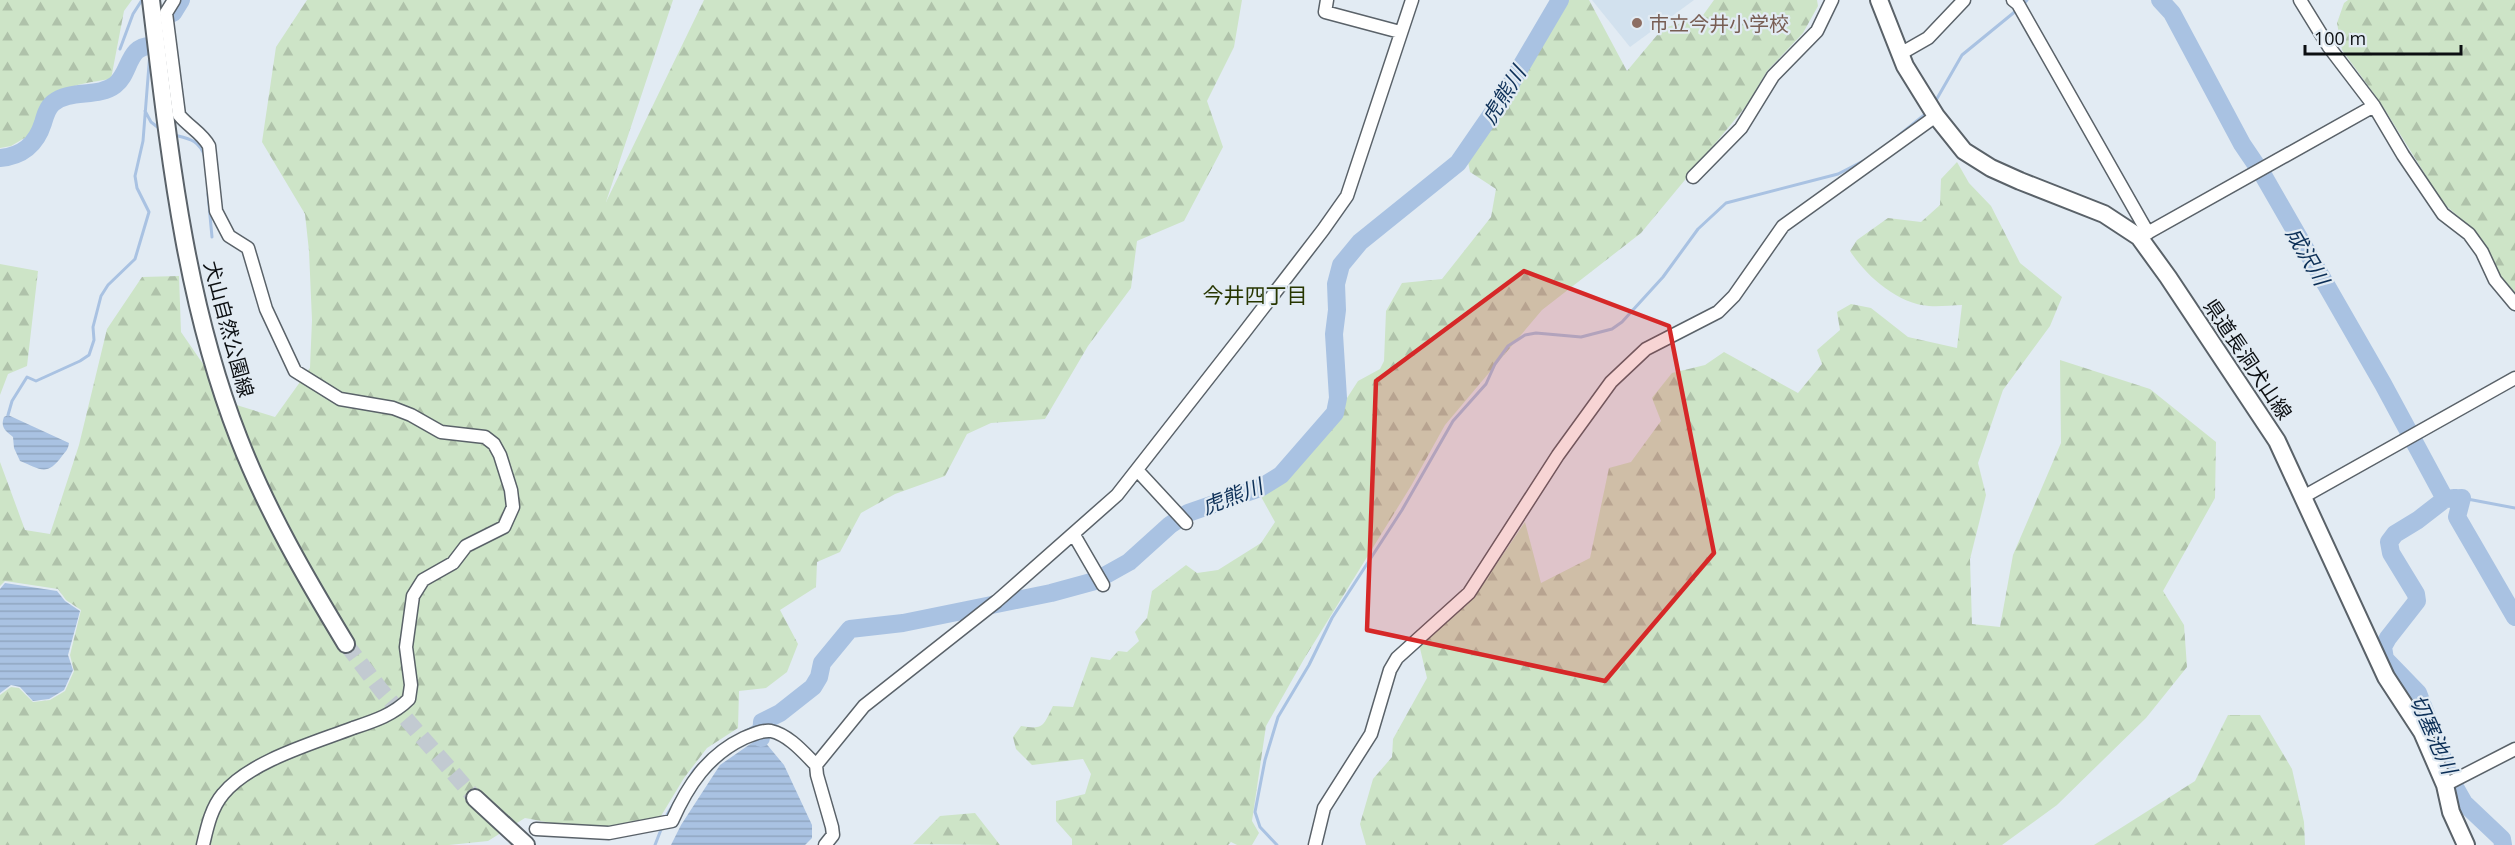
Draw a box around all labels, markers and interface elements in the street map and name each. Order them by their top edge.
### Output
place label: 市立今井小学校 [1649,10,1789,37]
marker: 市立今井小学校 [1630,16,1644,30]
scale bar [2305,18,2461,56]
text: 100 m [2314,26,2366,50]
water label: 虎熊川 [1474,59,1533,129]
water label: 成沢川 [2280,222,2337,292]
street label: 犬山自然公園線 [198,258,260,400]
district label: 今井四丁目 [1203,281,1308,309]
street label: 県道長洞犬山線 [2198,293,2298,425]
water label: 虎熊川 [1198,471,1268,520]
water label: 切塞池川 [2404,690,2465,780]

